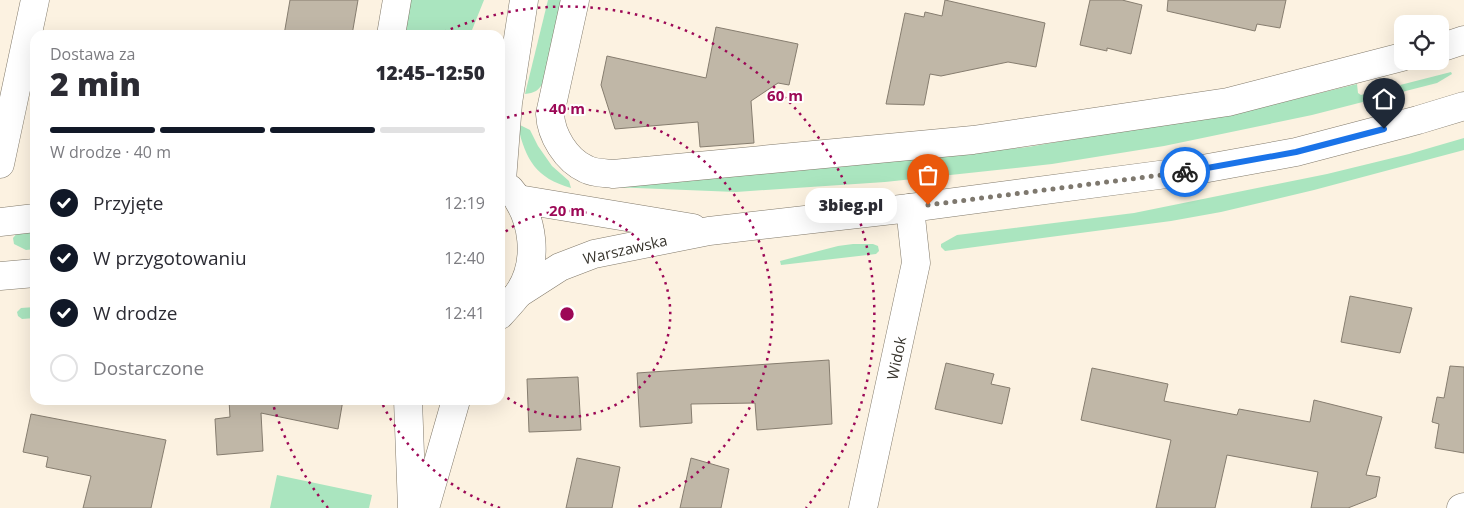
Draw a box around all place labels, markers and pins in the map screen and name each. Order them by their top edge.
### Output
pin [1363,78,1405,129]
pin [907,154,949,205]
callout: 3bieg.pl [806,188,898,222]
centre of rings [558,305,576,323]

